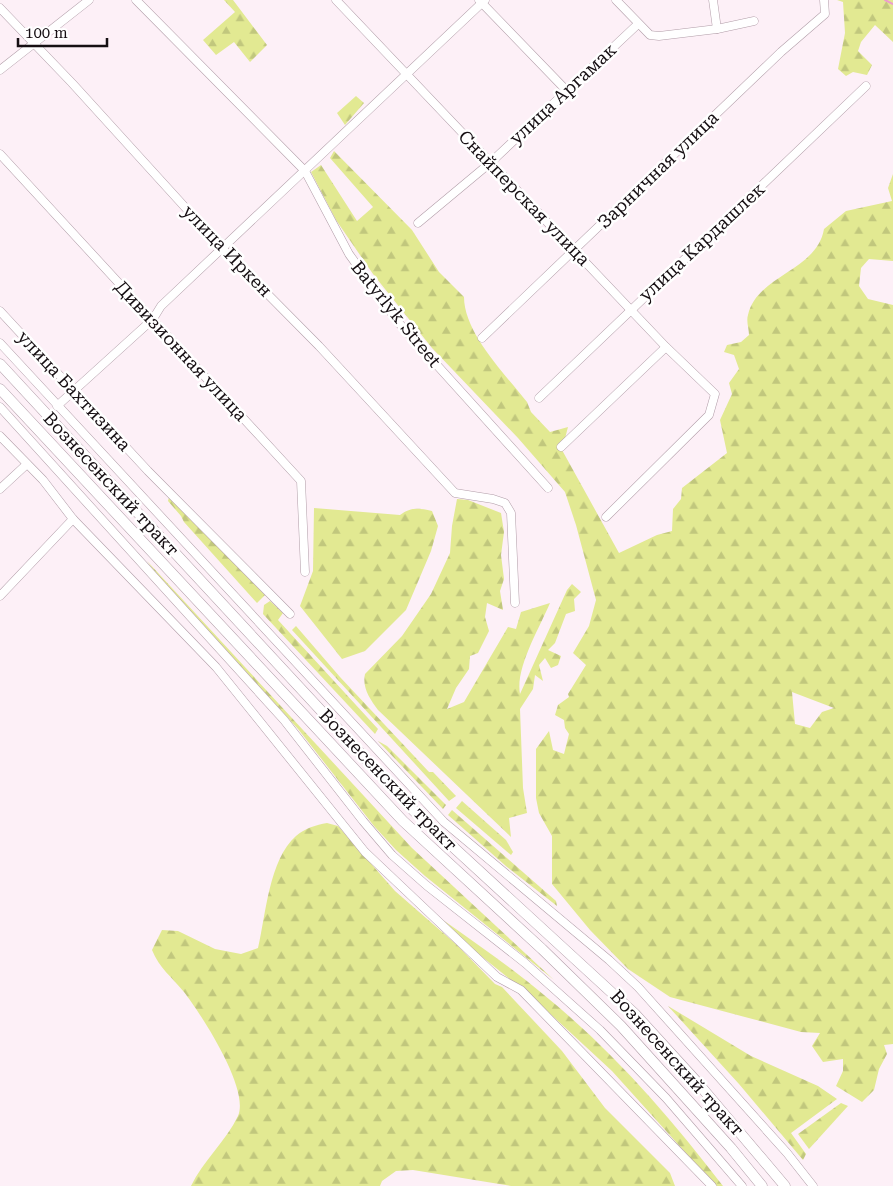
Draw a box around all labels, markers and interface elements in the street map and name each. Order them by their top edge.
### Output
scale bar [18,15,106,47]
text: 100 m [25,24,68,42]
street label: улица Аргамак [505,39,620,148]
street label: Зарничная улица [593,106,723,233]
street label: Снайперская улица [454,126,595,270]
street label: улица Кардашлек [635,178,769,305]
street label: улица Иркен [178,201,276,301]
street label: Batyrlyk Street [347,256,446,371]
street label: Дивизионная улица [111,276,252,425]
street label: улица Бахтизина [13,326,136,455]
street label: Вознесенский тракт [39,407,183,560]
street label: Вознесенский тракт [315,704,461,855]
street label: Вознесенский тракт [606,985,748,1140]

